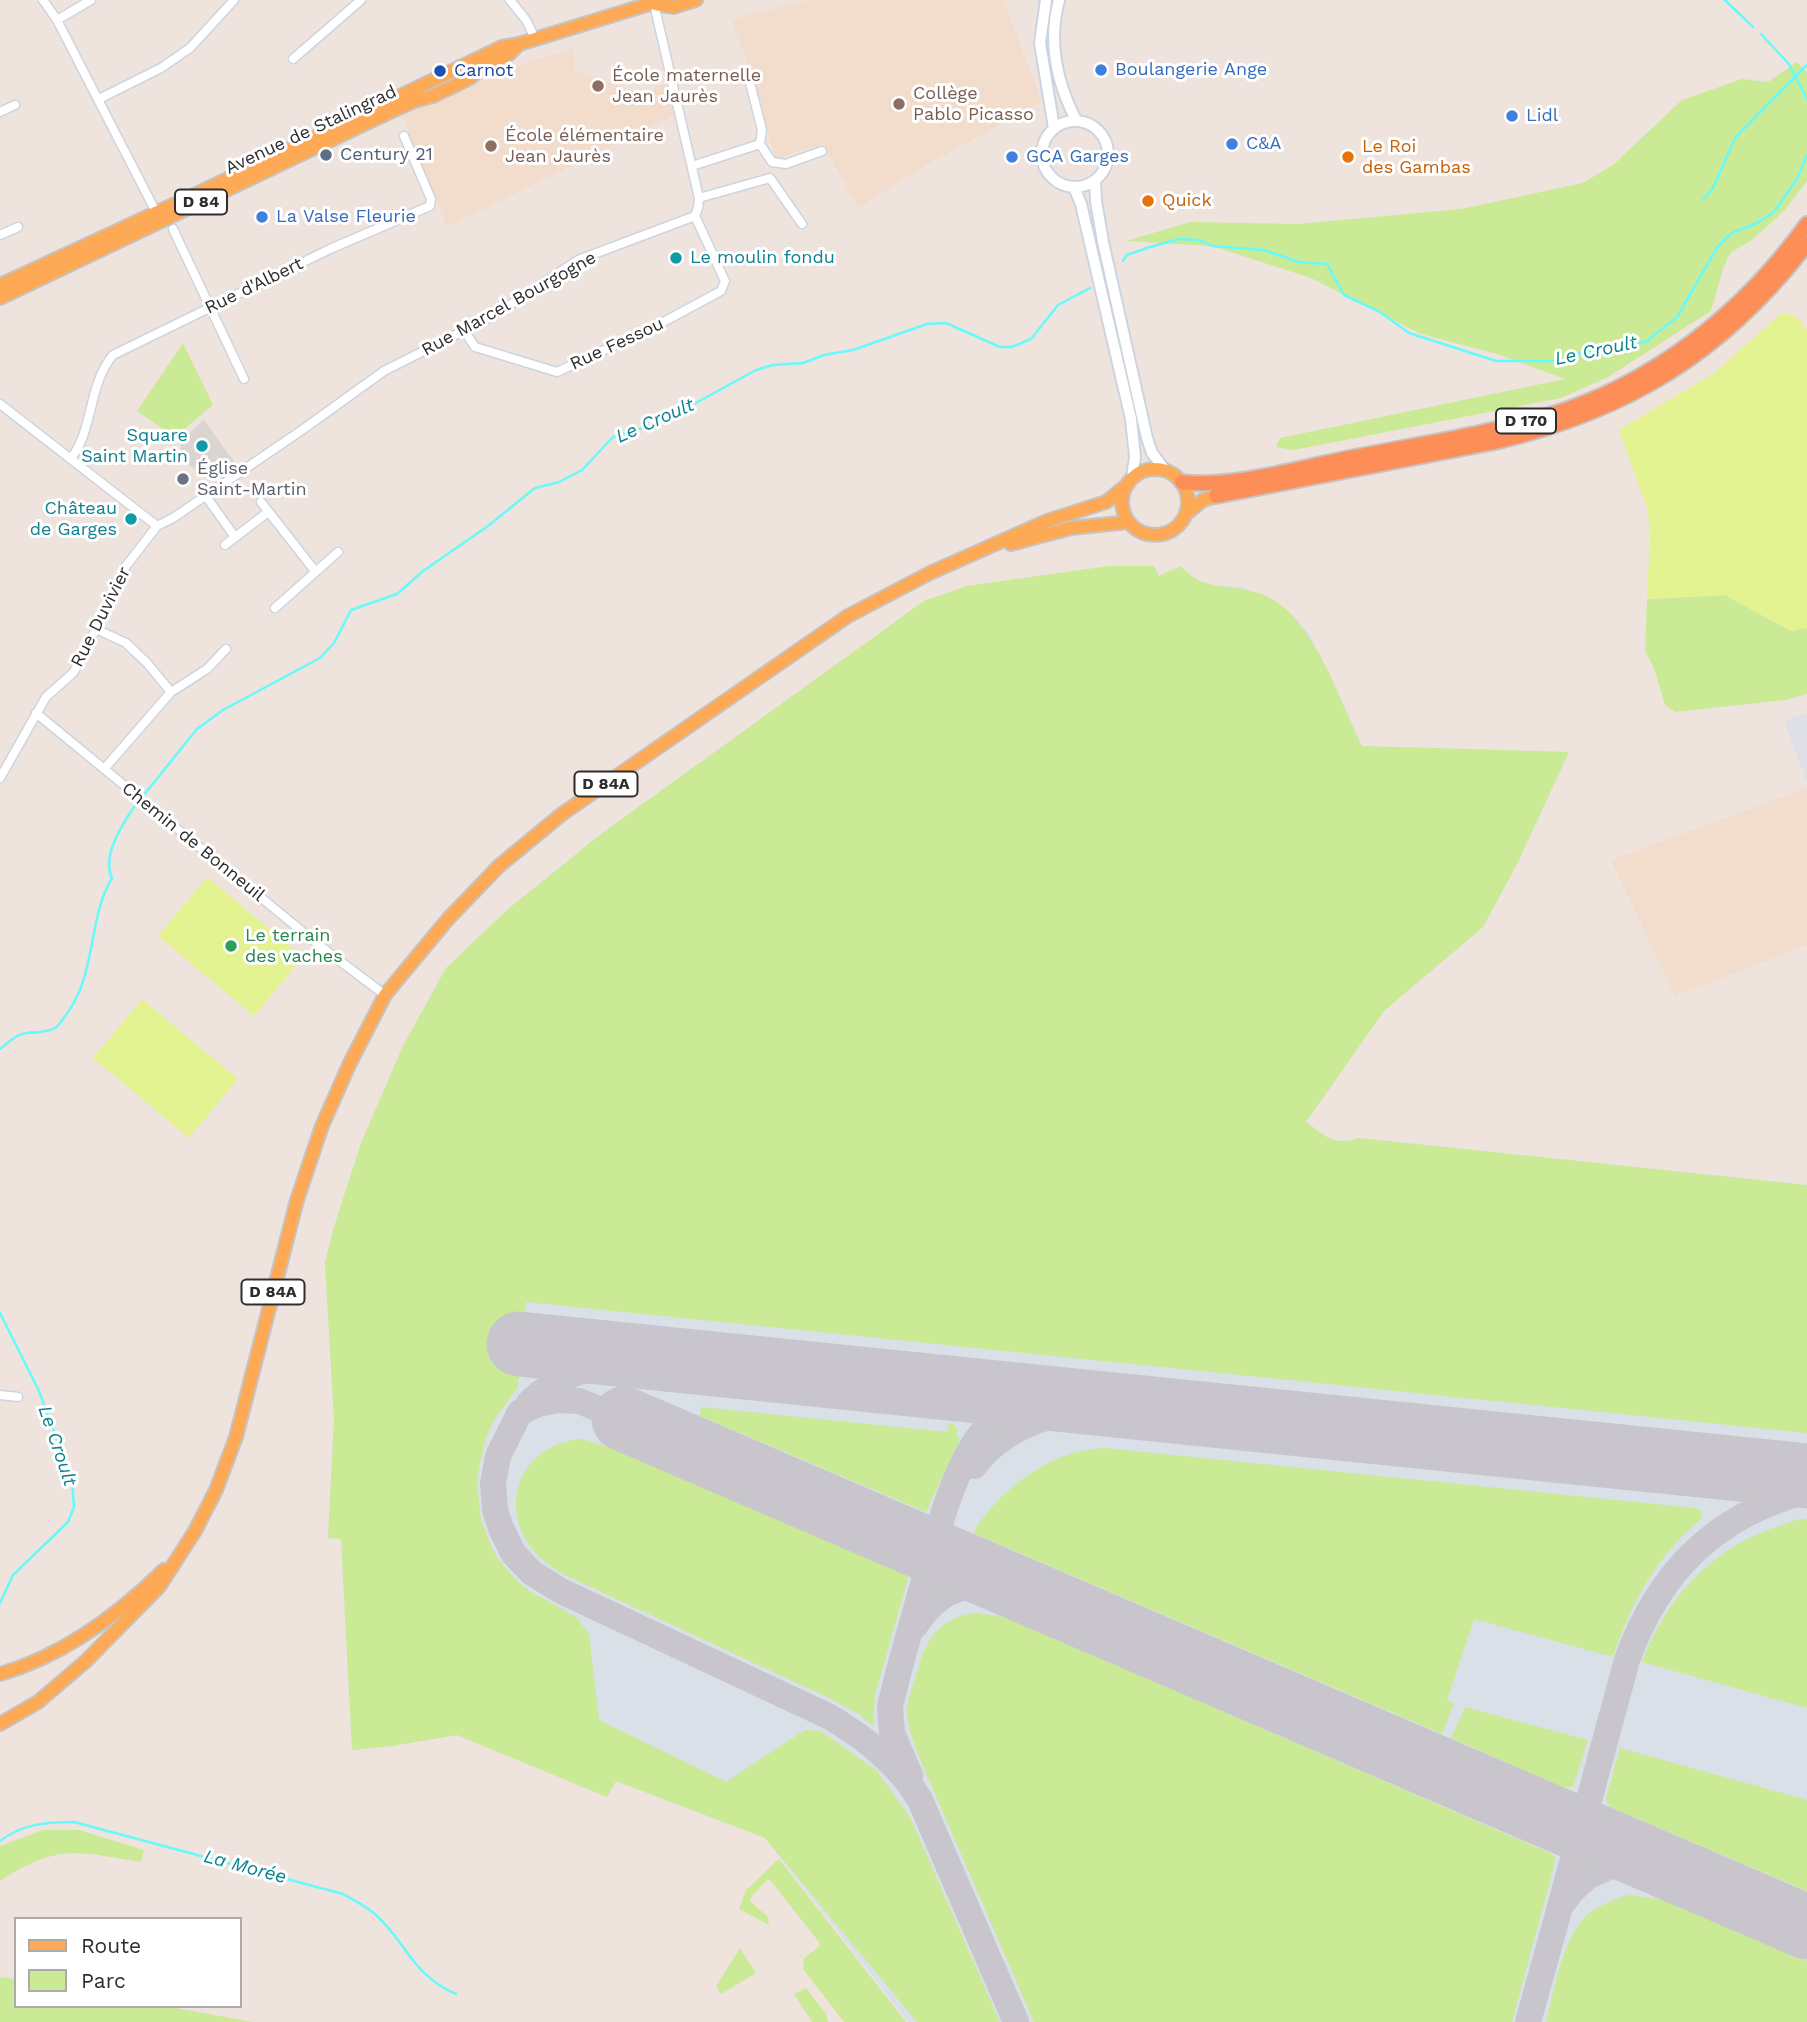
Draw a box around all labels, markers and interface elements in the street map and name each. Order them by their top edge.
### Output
place label: Boulangerie Ange [1115,59,1267,81]
place label: Carnot [454,60,513,82]
marker: Boulangerie Ange [1093,62,1109,78]
marker: Carnot [432,63,448,79]
place label: École maternelle Jean Jaurès [612,65,761,108]
marker: École maternelle Jean Jaurès [590,78,606,94]
street label: Avenue de Stalingrad [222,81,400,179]
place label: Collège Pablo Picasso [913,83,1034,126]
marker: Collège Pablo Picasso [891,96,907,112]
place label: Lidl [1526,105,1558,127]
marker: Lidl [1504,108,1520,124]
place label: École élémentaire Jean Jaurès [505,125,664,168]
place label: C&A [1246,133,1281,155]
marker: C&A [1224,136,1240,152]
place label: Le Roi des Gambas [1362,136,1471,178]
marker: École élémentaire Jean Jaurès [483,138,499,154]
place label: Century 21 [340,144,433,166]
place label: GCA Garges [1026,146,1129,168]
marker: Century 21 [318,147,334,163]
marker: GCA Garges [1004,149,1020,165]
marker: Le Roi des Gambas [1340,149,1356,165]
road number: D 84 [175,190,227,214]
place label: Quick [1162,190,1212,212]
marker: Quick [1140,193,1156,209]
place label: La Valse Fleurie [276,206,416,228]
marker: La Valse Fleurie [254,209,270,225]
street label: Rue Marcel Bourgogne [418,247,600,361]
place label: Le moulin fondu [690,247,835,269]
marker: Le moulin fondu [668,250,684,266]
street label: Rue d'Albert [201,253,307,319]
street label: Rue Fessou [567,313,667,375]
water label: Le Croult [1553,331,1639,371]
water label: Le Croult [612,394,698,448]
road number: D 170 [1496,408,1556,434]
place label: Square Saint Martin [81,425,188,467]
marker: Square Saint Martin [194,438,210,454]
place label: Église Saint-Martin [197,458,307,500]
marker: Église Saint-Martin [175,471,191,487]
place label: Château de Garges [30,498,117,540]
marker: Château de Garges [123,511,139,527]
street label: Rue Duvivier [67,563,135,671]
road number: D 84A [574,772,638,796]
street label: Chemin de Bonneuil [117,778,269,906]
place label: Le terrain des vaches [245,925,343,968]
marker: Le terrain des vaches [223,938,239,954]
road number: D 84A [242,1280,304,1304]
water label: Le Croult [33,1403,81,1489]
water label: La Morée [201,1845,289,1889]
legend [14,1917,242,2008]
text: Route [81,1933,141,1958]
text: Parc [81,1968,126,1993]

